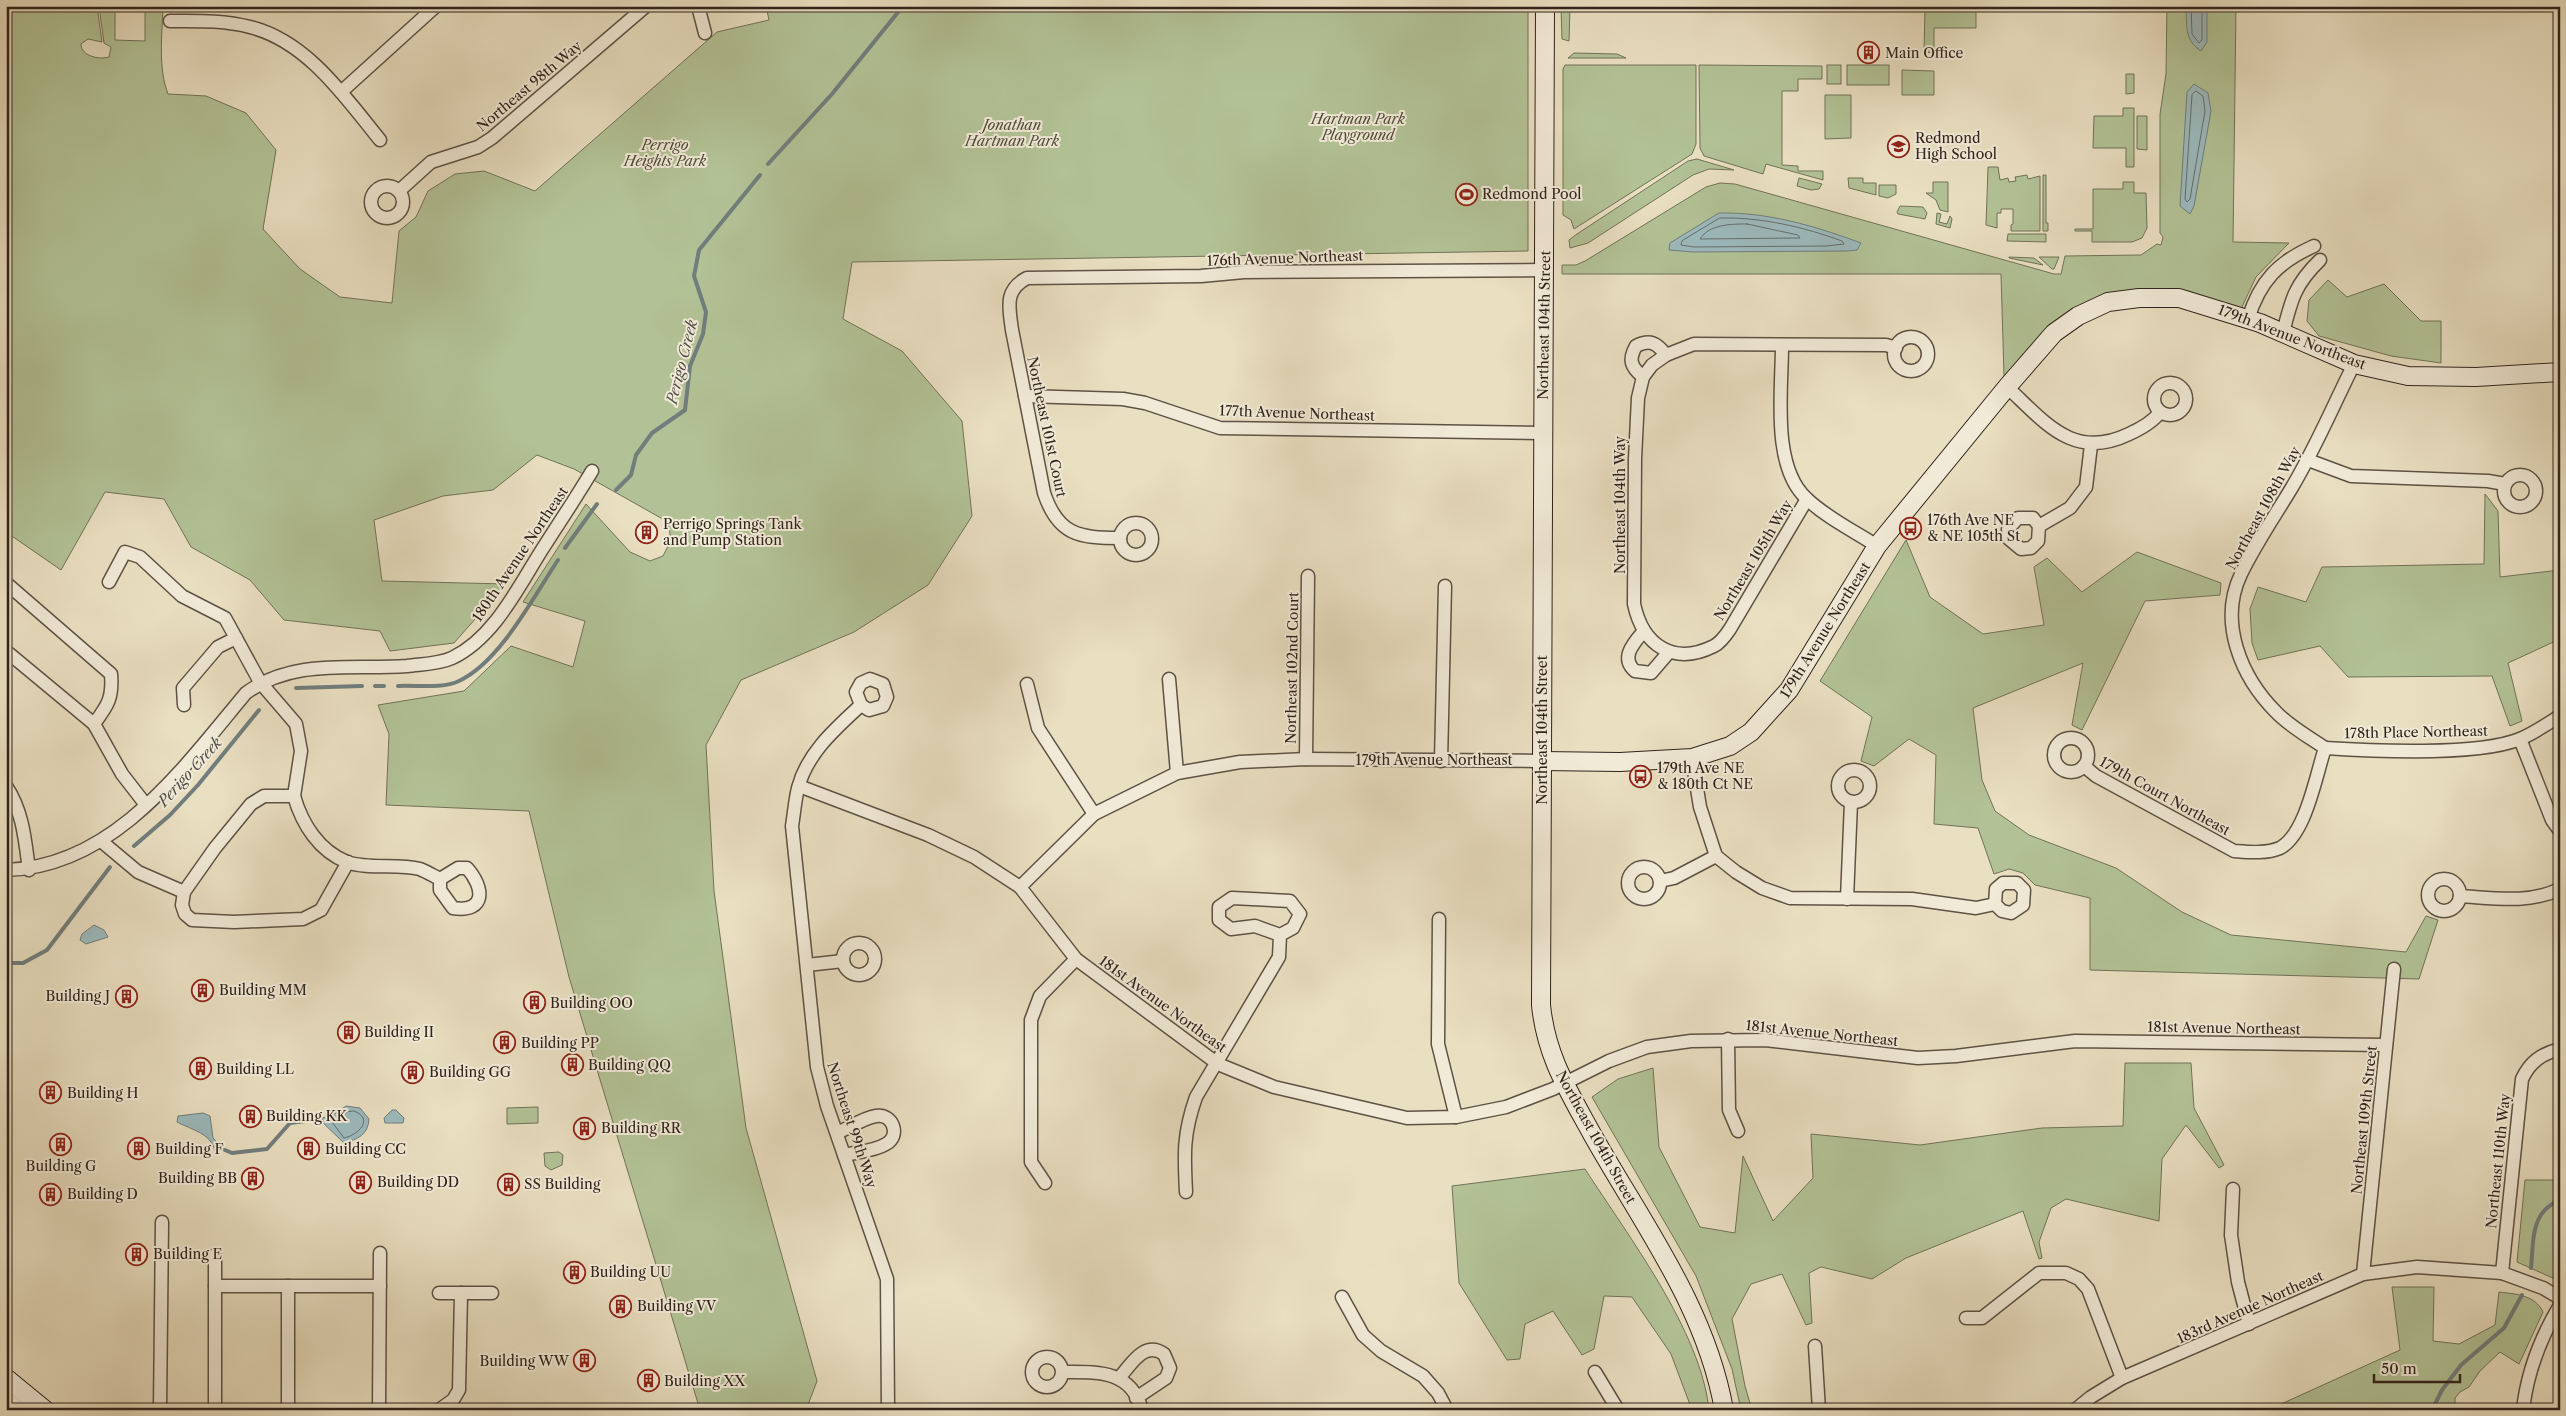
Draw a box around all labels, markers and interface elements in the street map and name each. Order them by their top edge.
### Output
street label: Northeast 98th Way [473,37,585,135]
building icon: Main Office [1857,41,1881,65]
place label: Main Office [1885,44,1964,62]
park label: Hartman Park Playground [1310,110,1406,144]
park label: Jonathan Hartman Park [964,116,1060,150]
place label: Redmond High School [1915,129,1997,163]
school or university icon: Redmond High School [1887,134,1911,158]
park label: Perrigo Heights Park [623,136,707,170]
sports icon: Redmond Pool [1454,182,1478,206]
place label: Redmond Pool [1482,185,1581,203]
street label: 176th Avenue Northeast [1206,246,1364,270]
street label: Northeast 104th Street [1534,250,1554,400]
street label: 179th Avenue Northeast [2216,300,2369,374]
water label: Perigo Creek [662,318,701,407]
street label: Northeast 101st Court [1023,355,1071,499]
street label: 177th Avenue Northeast [1219,401,1375,425]
street label: Northeast 104th Way [1611,436,1629,574]
street label: Northeast 108th Way [2222,443,2304,573]
street label: 180th Avenue Northeast [468,483,572,625]
street label: Northeast 105th Way [1710,496,1796,624]
place label: 176th Ave NE & NE 105th St [1927,511,2020,545]
place label: Perrigo Springs Tank and Pump Station [663,515,802,549]
bus stop icon: 176th Ave NE & NE 105th St [1899,516,1923,540]
building icon: Perrigo Springs Tank and Pump Station [635,520,659,544]
street label: 179th Avenue Northeast [1776,559,1874,701]
street label: Northeast 102nd Court [1282,592,1302,744]
street label: Northeast 104th Street [1533,655,1551,805]
street label: 178th Place Northeast [2344,722,2488,742]
water label: Perigo Creek [153,733,226,811]
street label: 179th Avenue Northeast [1356,751,1513,769]
street label: 179th Court Northeast [2097,753,2234,839]
place label: 179th Ave NE & 180th Ct NE [1657,759,1753,793]
bus stop icon: 179th Ave NE & 180th Ct NE [1629,764,1653,788]
street label: 181st Avenue Northeast [1096,952,1230,1056]
building icon: Building MM [191,978,215,1002]
place label: Building MM [219,981,307,999]
building icon: Building J [114,984,138,1008]
place label: Building J [45,987,110,1005]
building icon: Building OO [522,991,546,1015]
place label: Building OO [550,994,633,1012]
street label: 181st Avenue Northeast [1745,1016,1899,1050]
street label: 181st Avenue Northeast [2147,1018,2301,1038]
building icon: Building II [336,1020,360,1044]
place label: Building II [364,1023,434,1041]
building icon: Building PP [493,1031,517,1055]
place label: Building PP [521,1034,599,1052]
street label: Northeast 109th Street [2347,1045,2381,1195]
building icon: Building QQ [560,1053,584,1077]
place label: Building QQ [588,1056,671,1074]
building icon: Building LL [188,1057,212,1081]
place label: Building LL [216,1060,294,1078]
building icon: Building GG [401,1060,425,1084]
street label: Northeast 99th Way [823,1060,881,1191]
place label: Building GG [429,1063,511,1081]
street label: Northeast 104th Street [1552,1067,1640,1207]
building icon: Building H [39,1081,63,1105]
place label: Building H [67,1084,138,1102]
street label: Northeast 110th Way [2482,1092,2514,1229]
building icon: Building KK [238,1104,262,1128]
place label: Building KK [266,1107,348,1125]
building icon: Building RR [573,1116,597,1140]
place label: Building RR [601,1119,682,1137]
building icon: Building G [49,1132,73,1156]
building icon: Building F [127,1137,151,1161]
building icon: Building CC [297,1137,321,1161]
place label: Building F [155,1140,224,1158]
place label: Building CC [325,1140,406,1158]
place label: Building G [26,1157,96,1175]
building icon: Building BB [241,1166,265,1190]
place label: Building BB [158,1169,237,1187]
building icon: Building DD [349,1170,373,1194]
building icon: SS Building [496,1172,520,1196]
place label: Building DD [377,1173,459,1191]
place label: SS Building [524,1175,601,1193]
building icon: Building D [39,1182,63,1206]
place label: Building D [67,1185,138,1203]
building icon: Building E [125,1242,149,1266]
place label: Building E [153,1245,222,1263]
building icon: Building UU [562,1260,586,1284]
place label: Building UU [590,1263,671,1281]
street label: 183rd Avenue Northeast [2174,1267,2326,1347]
building icon: Building VV [609,1294,633,1318]
place label: Building VV [637,1297,717,1315]
building icon: Building WW [573,1349,597,1373]
scale bar [2374,1351,2460,1383]
place label: Building WW [479,1352,570,1370]
text: 50 m [2381,1359,2417,1378]
building icon: Building XX [636,1369,660,1393]
place label: Building XX [664,1372,746,1390]

